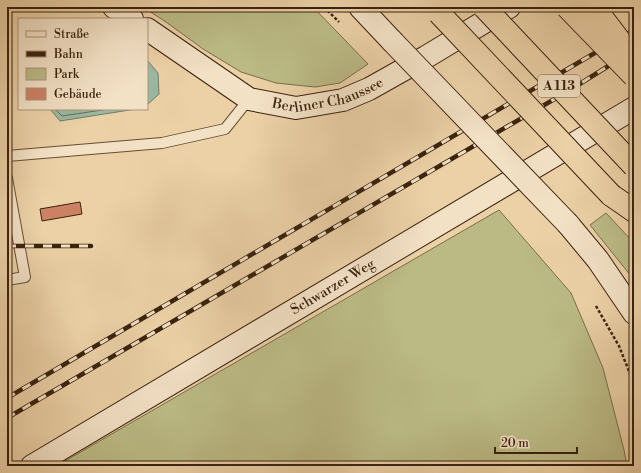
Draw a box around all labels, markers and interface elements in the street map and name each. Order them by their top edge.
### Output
legend [18,18,148,110]
text: Straße [54,27,89,42]
text: Bahn [53,47,83,62]
text: Park [54,67,80,82]
street label: Berliner Chaussee [269,74,387,117]
road number: A 113 [538,75,580,97]
text: Gebäude [54,87,102,102]
street label: Schwarzer Weg [287,255,379,319]
scale bar [495,429,577,455]
text: 20 m [501,436,529,451]

